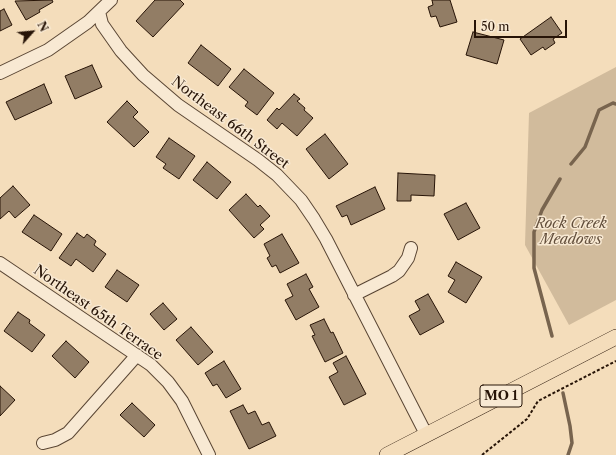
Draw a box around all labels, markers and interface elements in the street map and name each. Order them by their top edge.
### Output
north arrow [12,12,52,52]
scale bar [476,12,569,38]
text: N [34,19,51,34]
text: 50 m [481,19,510,34]
street label: Northeast 66th Street [168,73,292,173]
park label: Rock Creek Meadows [535,216,607,248]
street label: Northeast 65th Terrace [30,262,166,364]
road number: MO 1 [480,385,522,407]

